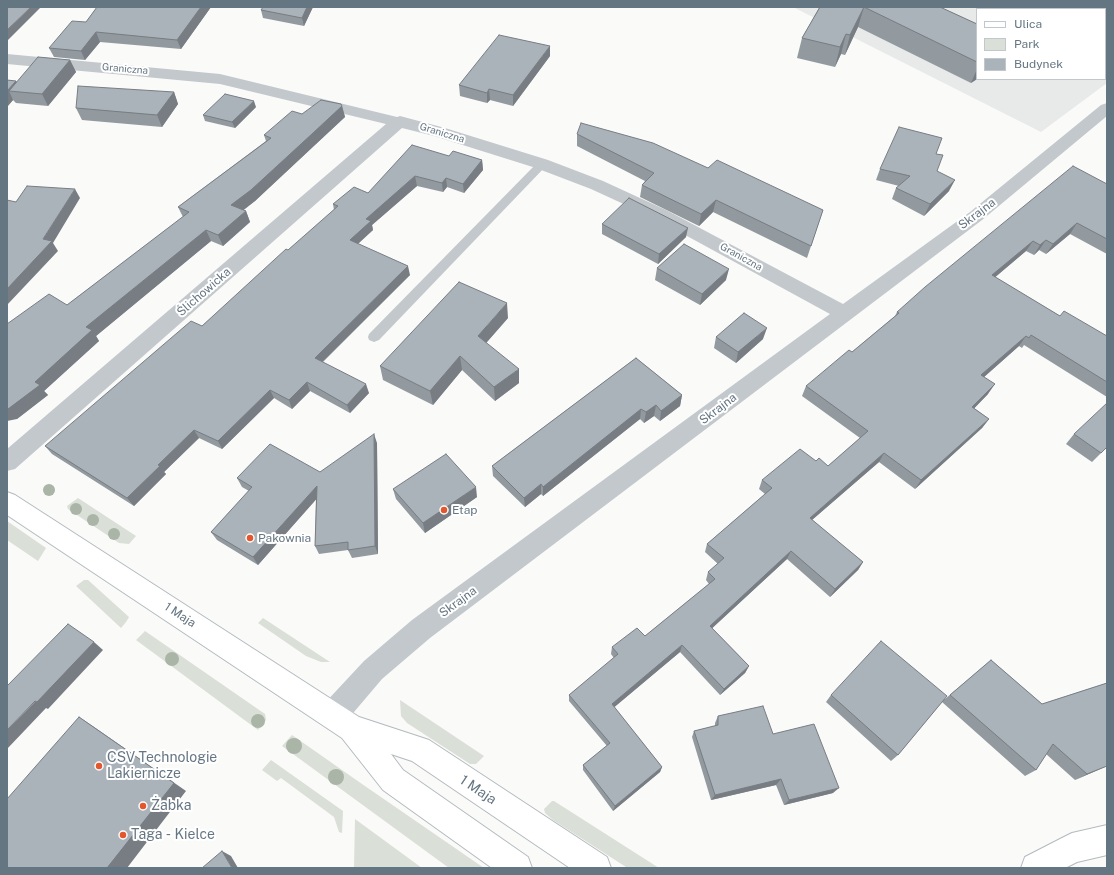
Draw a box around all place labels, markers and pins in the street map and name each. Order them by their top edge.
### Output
place label: Etap [452,503,478,517]
marker: Etap [439,505,449,515]
place label: Pakownia [258,531,311,545]
marker: Pakownia [245,533,255,543]
place label: CSV Technologie Lakiernicze [107,750,217,782]
marker: CSV Technologie Lakiernicze [94,761,104,771]
place label: Żabka [151,798,191,814]
marker: Żabka [138,801,148,811]
place label: Taga - Kielce [131,827,215,843]
marker: Taga - Kielce [118,830,128,840]

